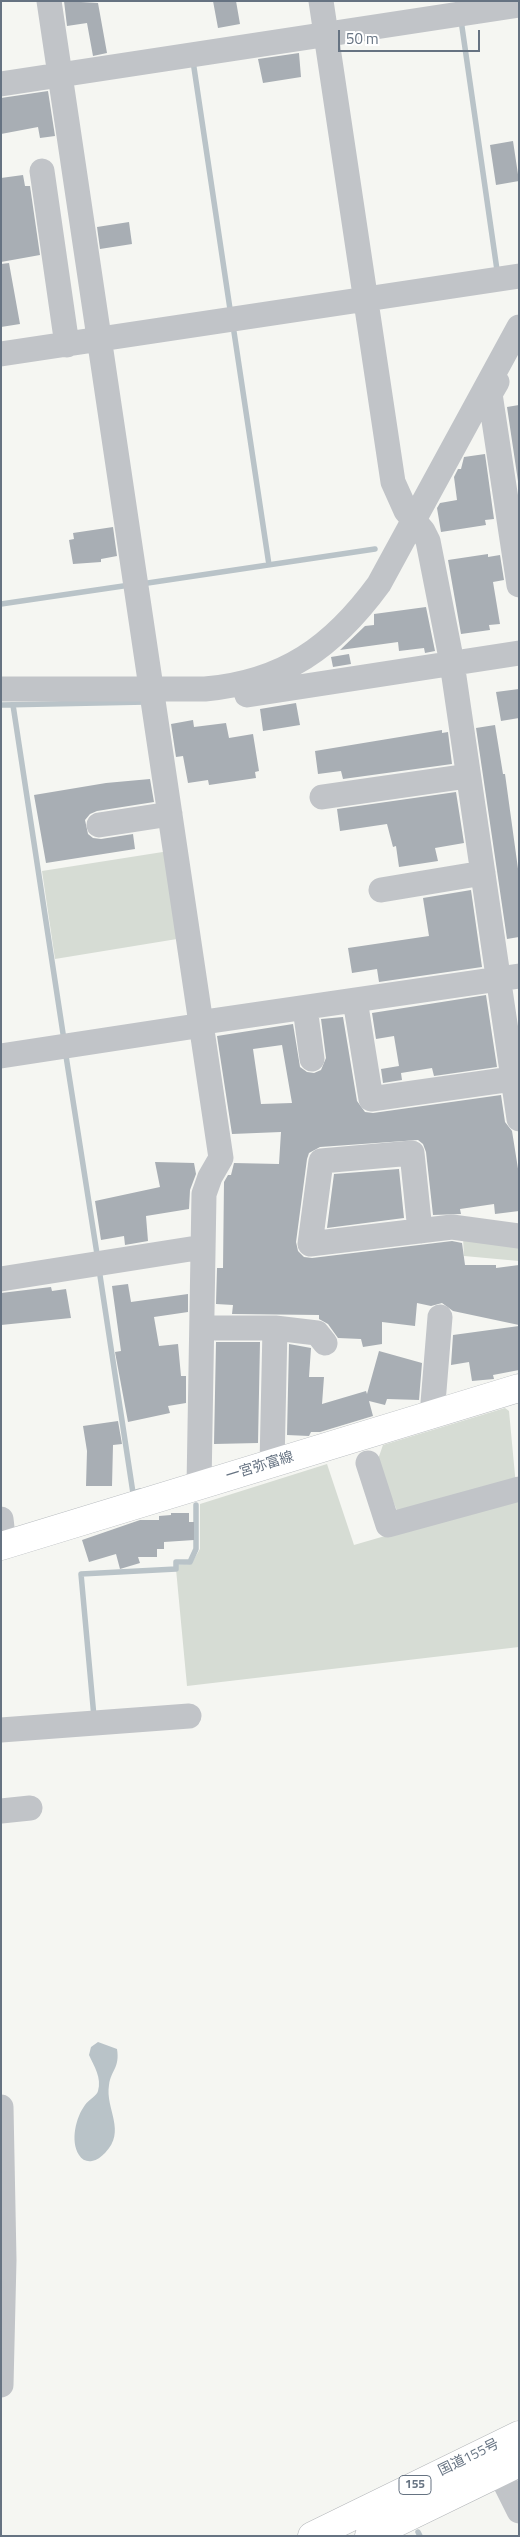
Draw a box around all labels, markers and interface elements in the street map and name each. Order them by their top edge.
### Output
scale bar [340,20,482,52]
text: 50 m [346,27,379,50]
street label: 一宮弥富線 [224,1449,296,1485]
street label: 国道155号 [436,2436,502,2480]
road number: 155 [399,2476,431,2494]

